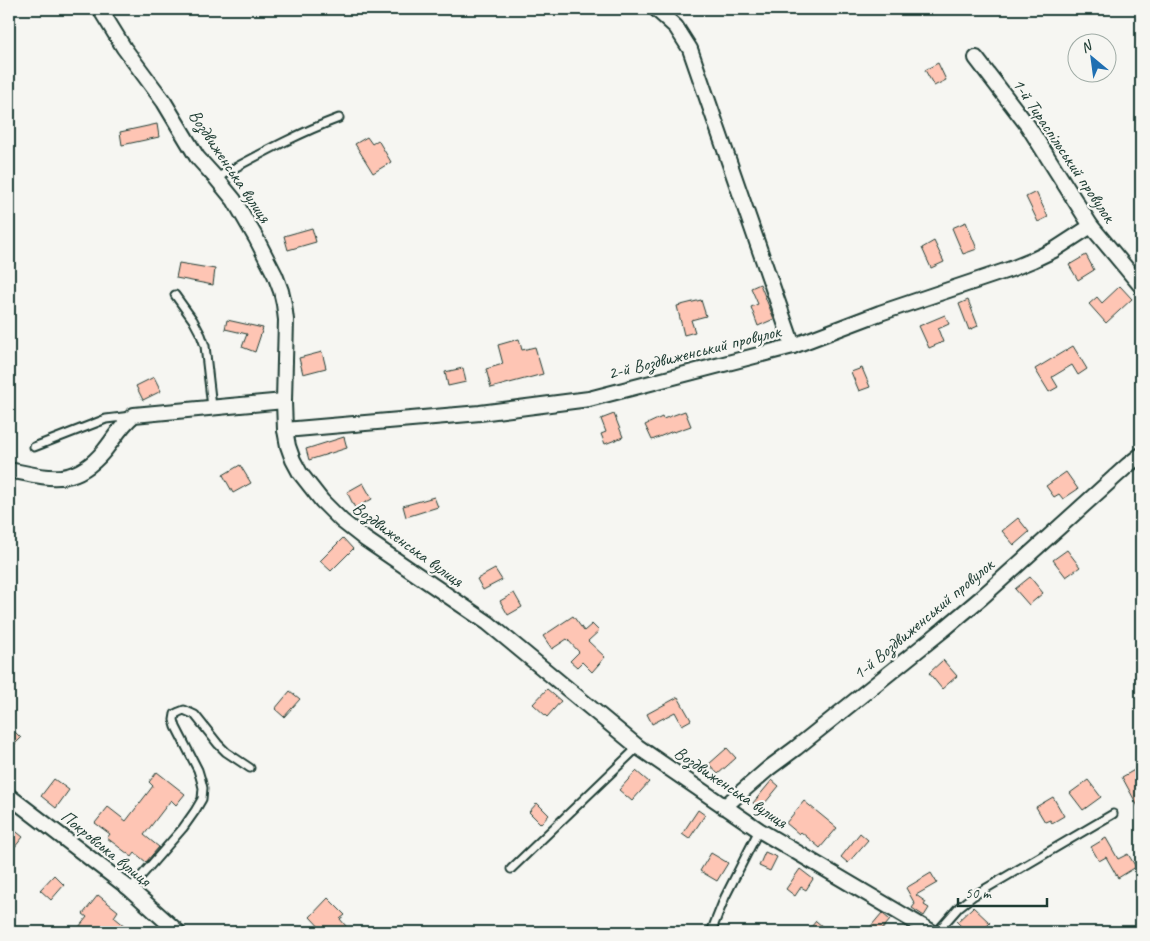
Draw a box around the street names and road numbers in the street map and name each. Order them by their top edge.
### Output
street label: 1-й Тираспільський провулок [1008,74,1121,227]
street label: Воздвиженська вулиця [183,105,277,229]
street label: 2-й Воздвиженський провулок [605,320,784,385]
street label: Воздвиженська вулиця [348,496,469,593]
street label: 1-й Воздвиженський провулок [848,553,1000,685]
street label: Воздвиженська вулиця [670,741,793,835]
street label: Покровська вулиця [56,805,157,892]

